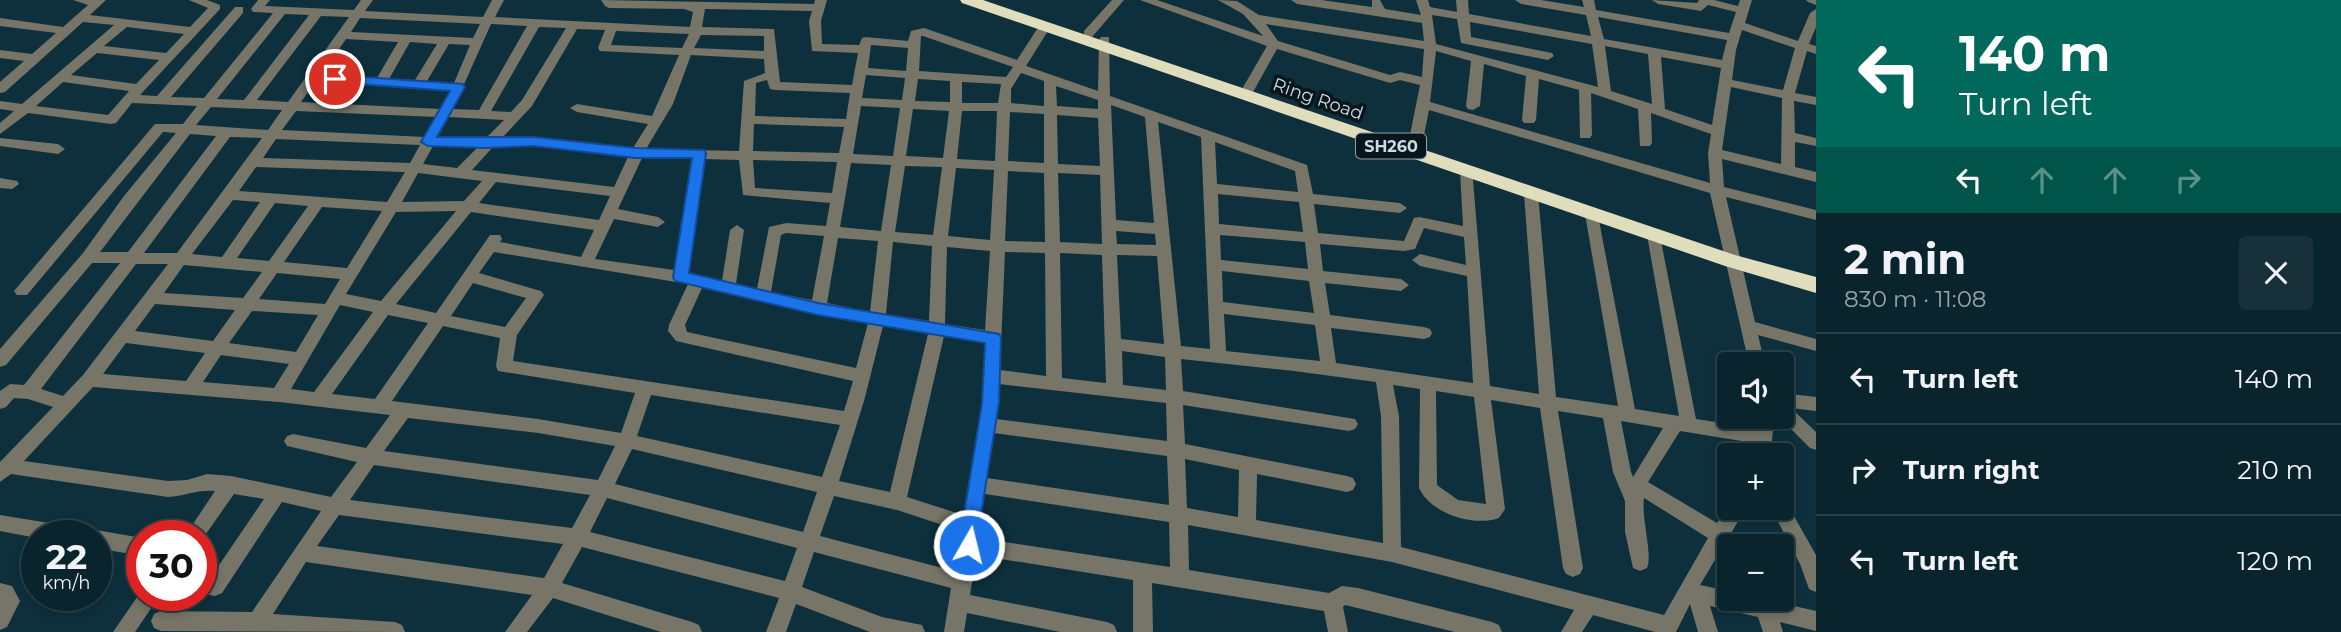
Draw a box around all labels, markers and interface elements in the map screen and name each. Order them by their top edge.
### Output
text: 140 m [1959,24,2111,83]
icon: left [1844,28,1935,119]
pin [305,49,365,109]
icon: arrive [316,60,354,98]
street label: Ring Road [1270,73,1366,125]
text: Turn left [1959,84,2093,123]
road number: SH260 [1356,134,1426,158]
icon: left [1950,161,1988,199]
icon: ahead [2023,161,2061,199]
icon: ahead [2096,161,2134,199]
icon: right [2169,161,2207,199]
text: 2 min [1844,233,1966,285]
button: close [2239,236,2313,310]
text: 830 m · 11:08 [1844,285,1987,313]
map controls [1717,352,1794,611]
button: sound [1717,352,1794,429]
icon: left [1844,360,1882,398]
text: Turn left [1903,363,2019,395]
text: 140 m [2235,363,2313,395]
button: + [1717,443,1794,520]
icon: right [1844,451,1882,489]
text: Turn right [1903,454,2039,486]
text: 210 m [2237,454,2313,486]
position arrow [932,508,1006,582]
speed limit sign: 30 [126,520,217,611]
button: − [1717,534,1794,611]
text: 22 [46,535,87,578]
icon: left [1844,542,1882,580]
text: Turn left [1903,545,2019,577]
text: 120 m [2237,545,2313,577]
text: km/h [42,572,91,594]

